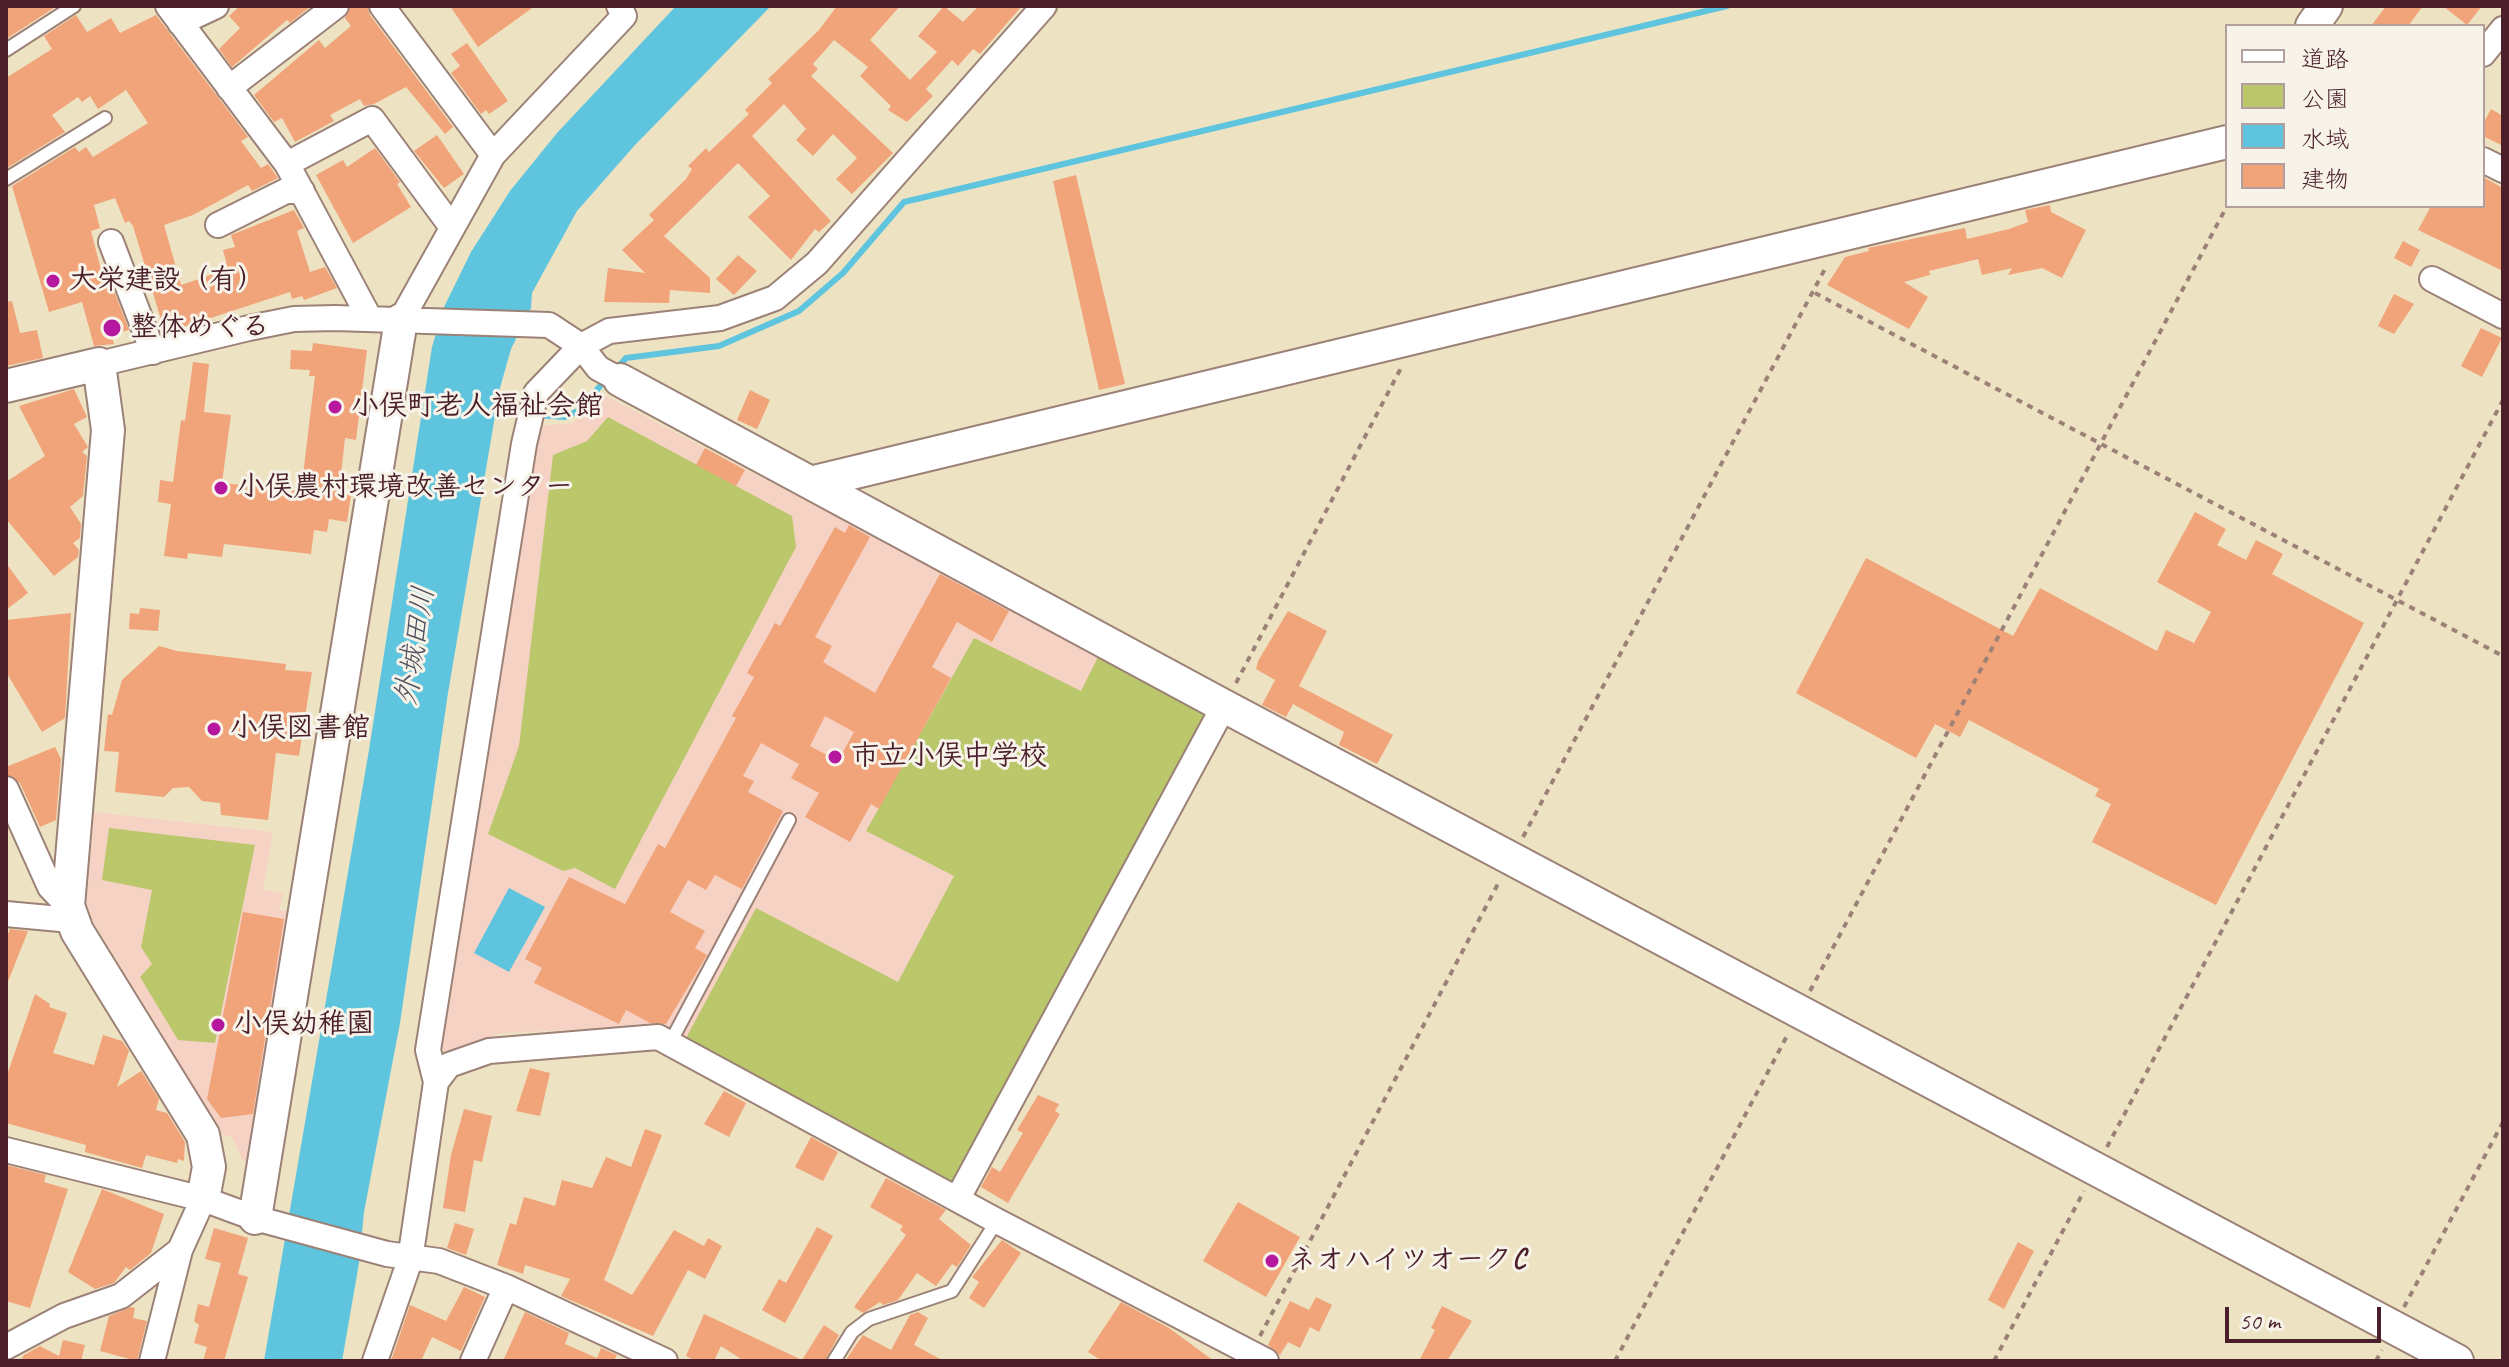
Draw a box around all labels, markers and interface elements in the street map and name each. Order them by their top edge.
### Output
legend [2225,24,2485,208]
text: 道路 [2301,44,2349,74]
text: 公園 [2301,84,2349,114]
text: 水域 [2301,124,2349,154]
text: 建物 [2301,164,2349,194]
place label: 大栄建設（有） [69,264,265,298]
marker: 大栄建設（有） [44,272,62,290]
place label: 整体めぐる [130,311,270,345]
marker: 整体めぐる [101,317,123,339]
place label: 小俣町老人福祉会館 [351,390,603,424]
marker: 小俣町老人福祉会館 [326,398,344,416]
place label: 小俣農村環境改善センター [237,471,573,505]
marker: 小俣農村環境改善センター [212,479,230,497]
water label: 外城田川 [389,584,443,708]
place label: 小俣図書館 [230,712,370,746]
marker: 小俣図書館 [205,720,223,738]
place label: 市立小俣中学校 [851,740,1047,774]
marker: 市立小俣中学校 [826,748,844,766]
place label: 小俣幼稚園 [234,1008,374,1042]
marker: 小俣幼稚園 [209,1016,227,1034]
place label: ネオハイツオークC [1288,1244,1525,1278]
marker: ネオハイツオークC [1263,1252,1281,1270]
scale bar [2229,1291,2385,1341]
text: 50 m [2239,1306,2280,1336]

